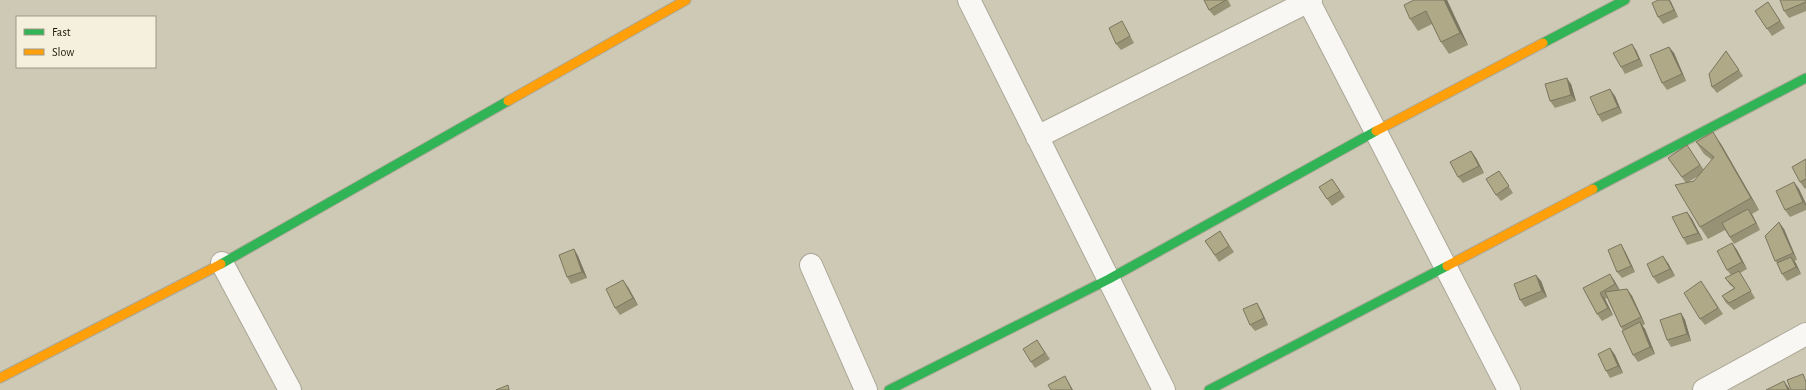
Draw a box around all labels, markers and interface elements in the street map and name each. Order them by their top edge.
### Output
legend [16,16,156,68]
text: Fast [52,26,71,38]
text: Slow [52,46,74,58]

